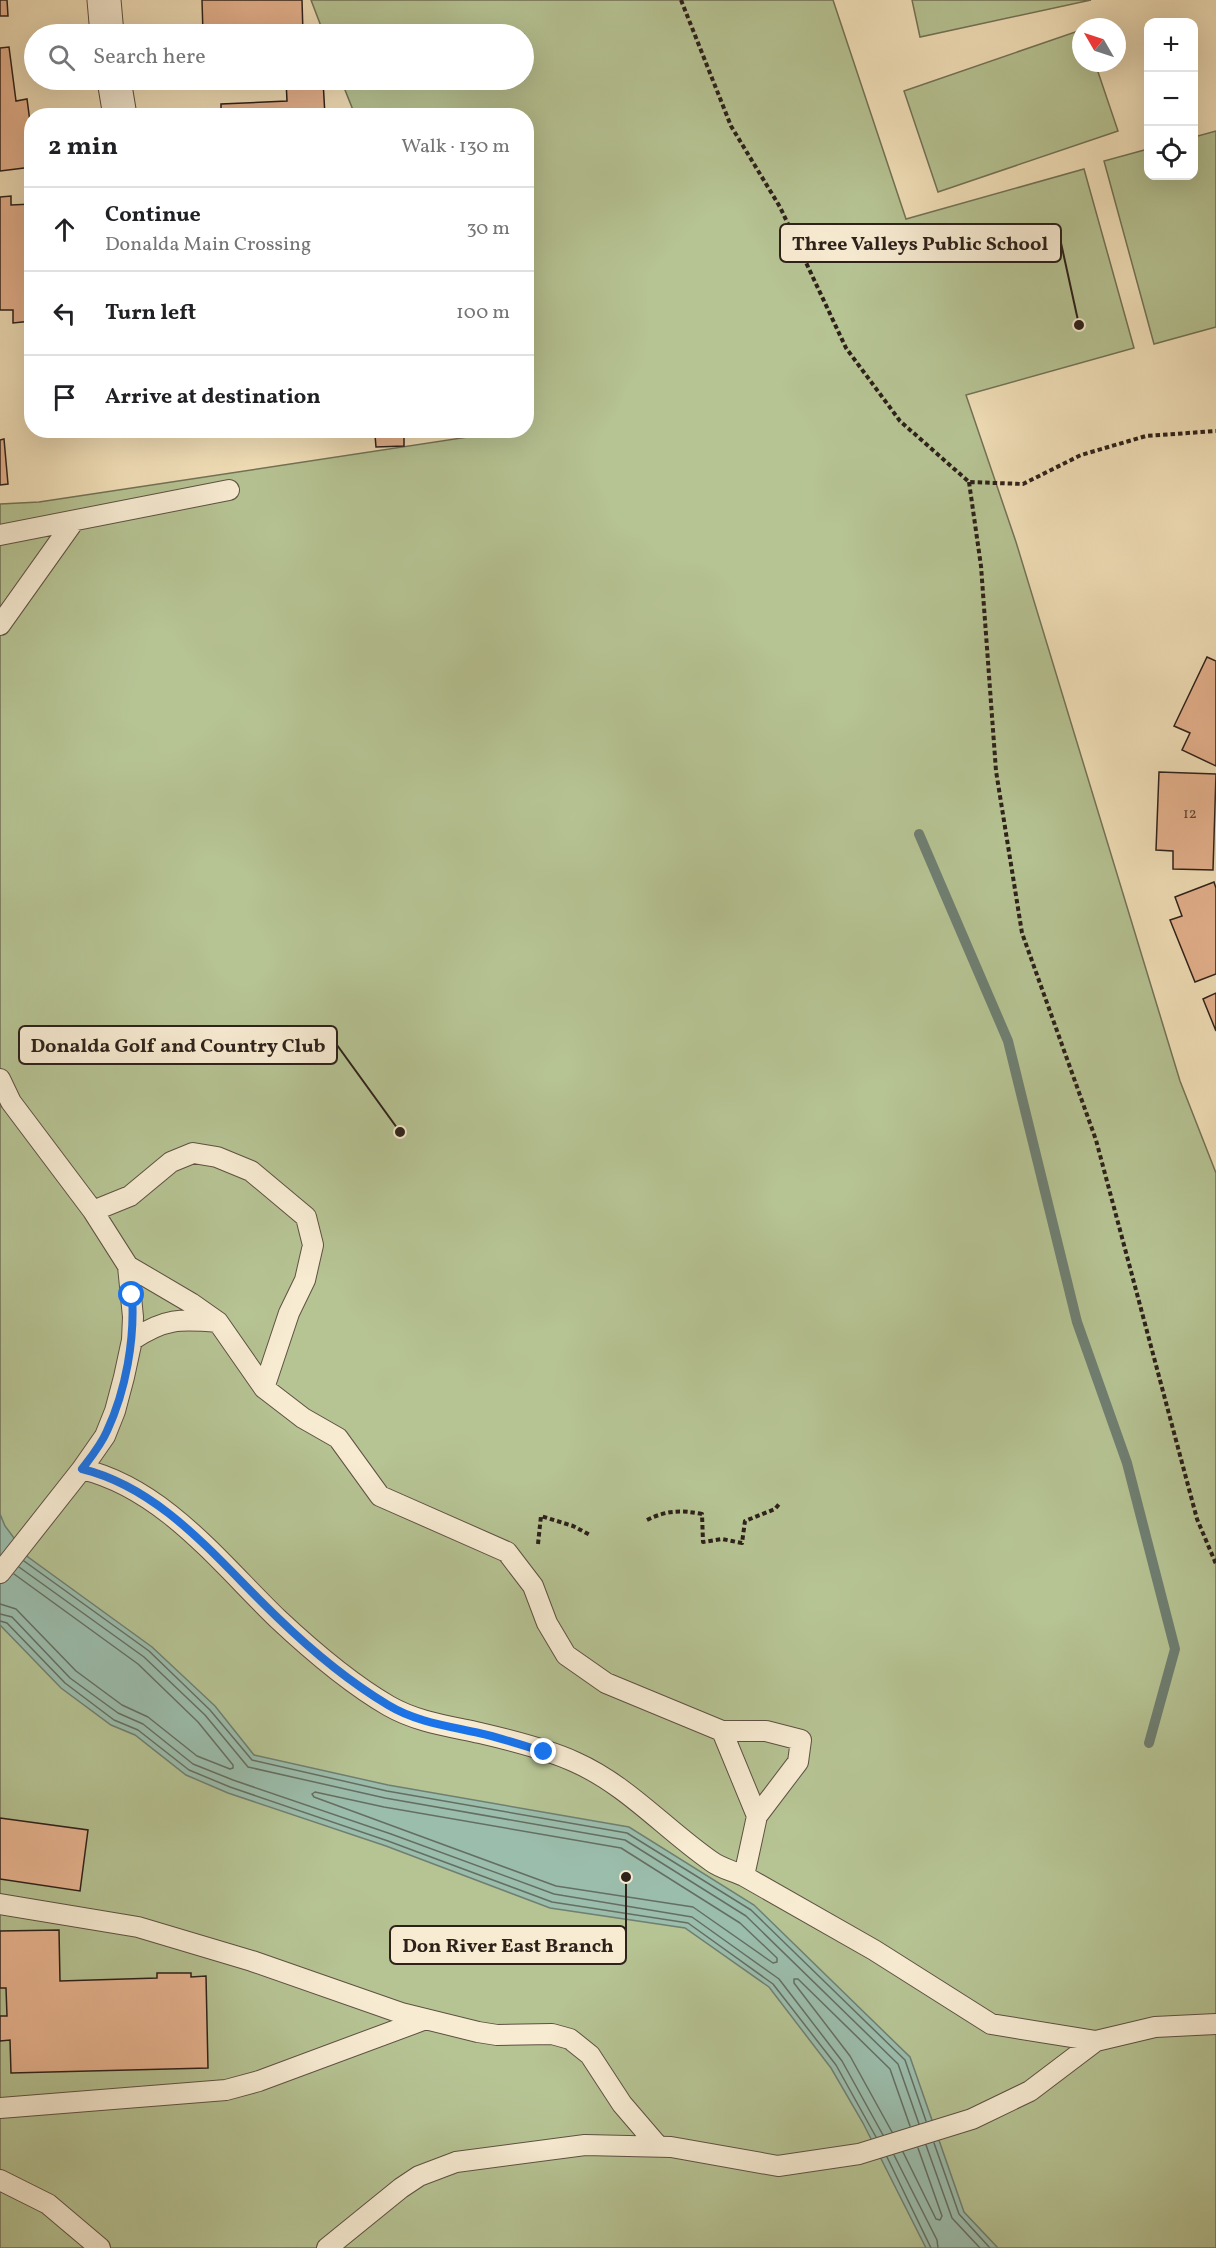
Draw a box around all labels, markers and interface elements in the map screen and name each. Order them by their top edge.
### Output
north arrow [1072,18,1126,72]
map controls [1144,18,1198,180]
button: + [1144,18,1198,72]
search box [24,24,534,90]
icon: search [45,41,78,74]
text: Search here [93,42,206,73]
button: − [1144,72,1198,126]
button: locate [1144,126,1198,180]
text: 2 min [48,129,118,165]
text: Walk · 130 m [401,133,510,161]
text: Continue [105,200,201,231]
icon: ahead [48,213,81,246]
text: 30 m [466,215,510,243]
callout: Three Valleys Public School [780,224,1061,262]
text: Donalda Main Crossing [105,231,311,259]
text: Three Valleys Public School [792,231,1048,259]
icon: left [48,297,81,330]
text: Turn left [105,298,196,329]
text: 100 m [456,299,510,327]
icon: arrive [48,381,81,414]
text: Arrive at destination [105,382,321,413]
house number: 12 [1183,804,1197,825]
callout: Donalda Golf and Country Club [19,1026,337,1064]
text: Donalda Golf and Country Club [30,1033,326,1061]
route start [118,1281,144,1307]
route end [530,1738,556,1764]
callout: Don River East Branch [390,1926,626,1964]
text: Don River East Branch [402,1933,614,1961]

